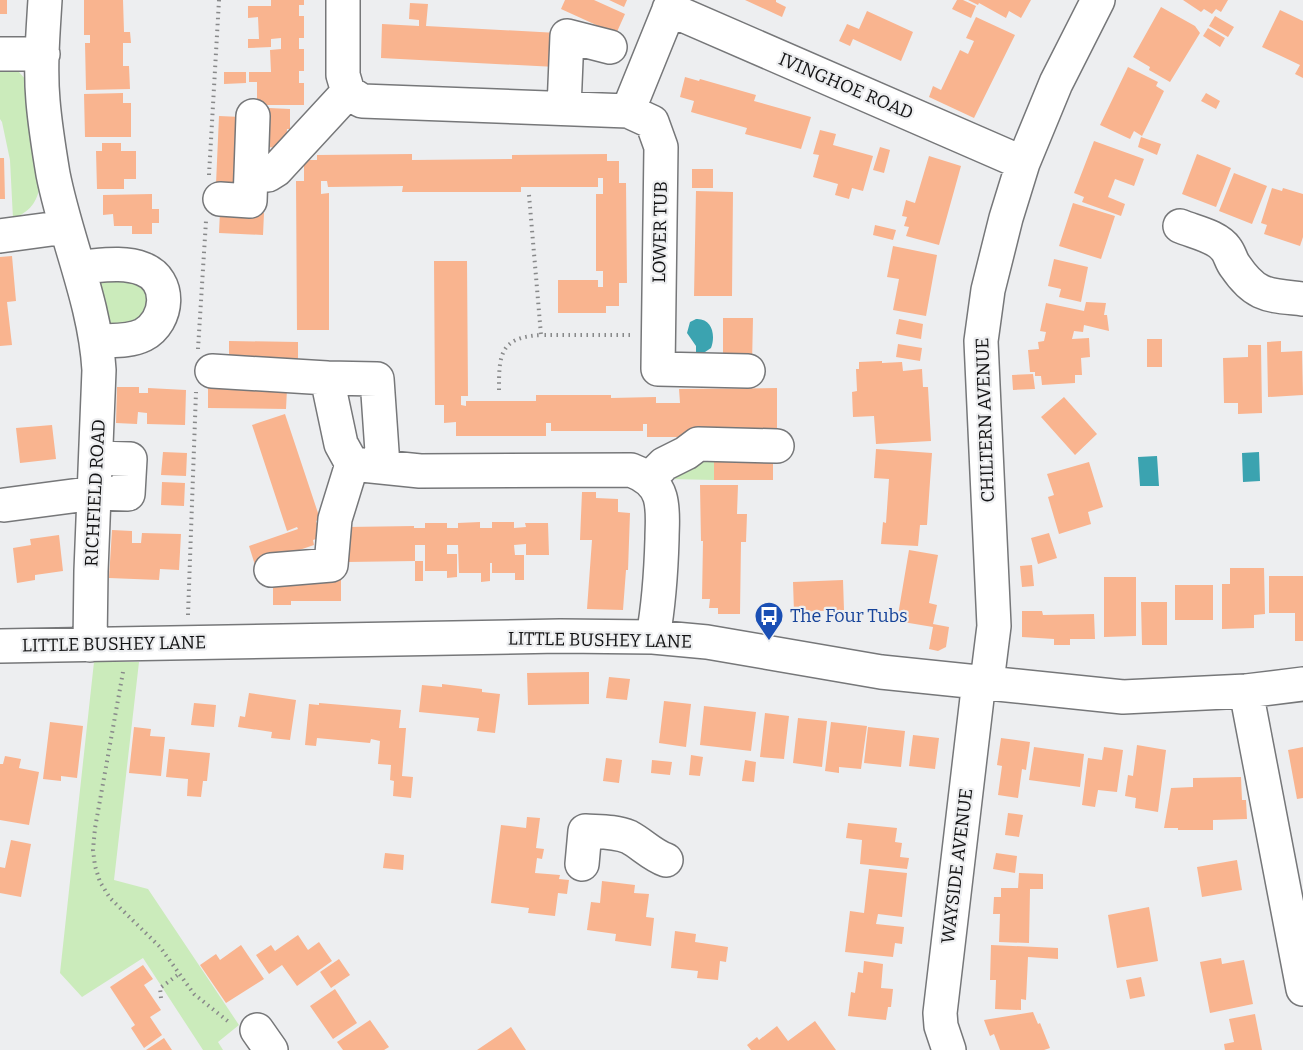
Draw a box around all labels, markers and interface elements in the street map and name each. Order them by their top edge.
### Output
street label: IVINGHOE ROAD [775,48,917,124]
street label: LOWER TUB [648,181,672,283]
street label: CHILTERN AVENUE [971,337,999,503]
street label: RICHFIELD ROAD [80,419,110,567]
bus stop icon: The Four Tubs [753,600,785,642]
place label: The Four Tubs [790,605,908,627]
street label: LITTLE BUSHEY LANE [508,627,692,653]
street label: LITTLE BUSHEY LANE [22,631,206,657]
street label: WAYSIDE AVENUE [937,787,977,945]

